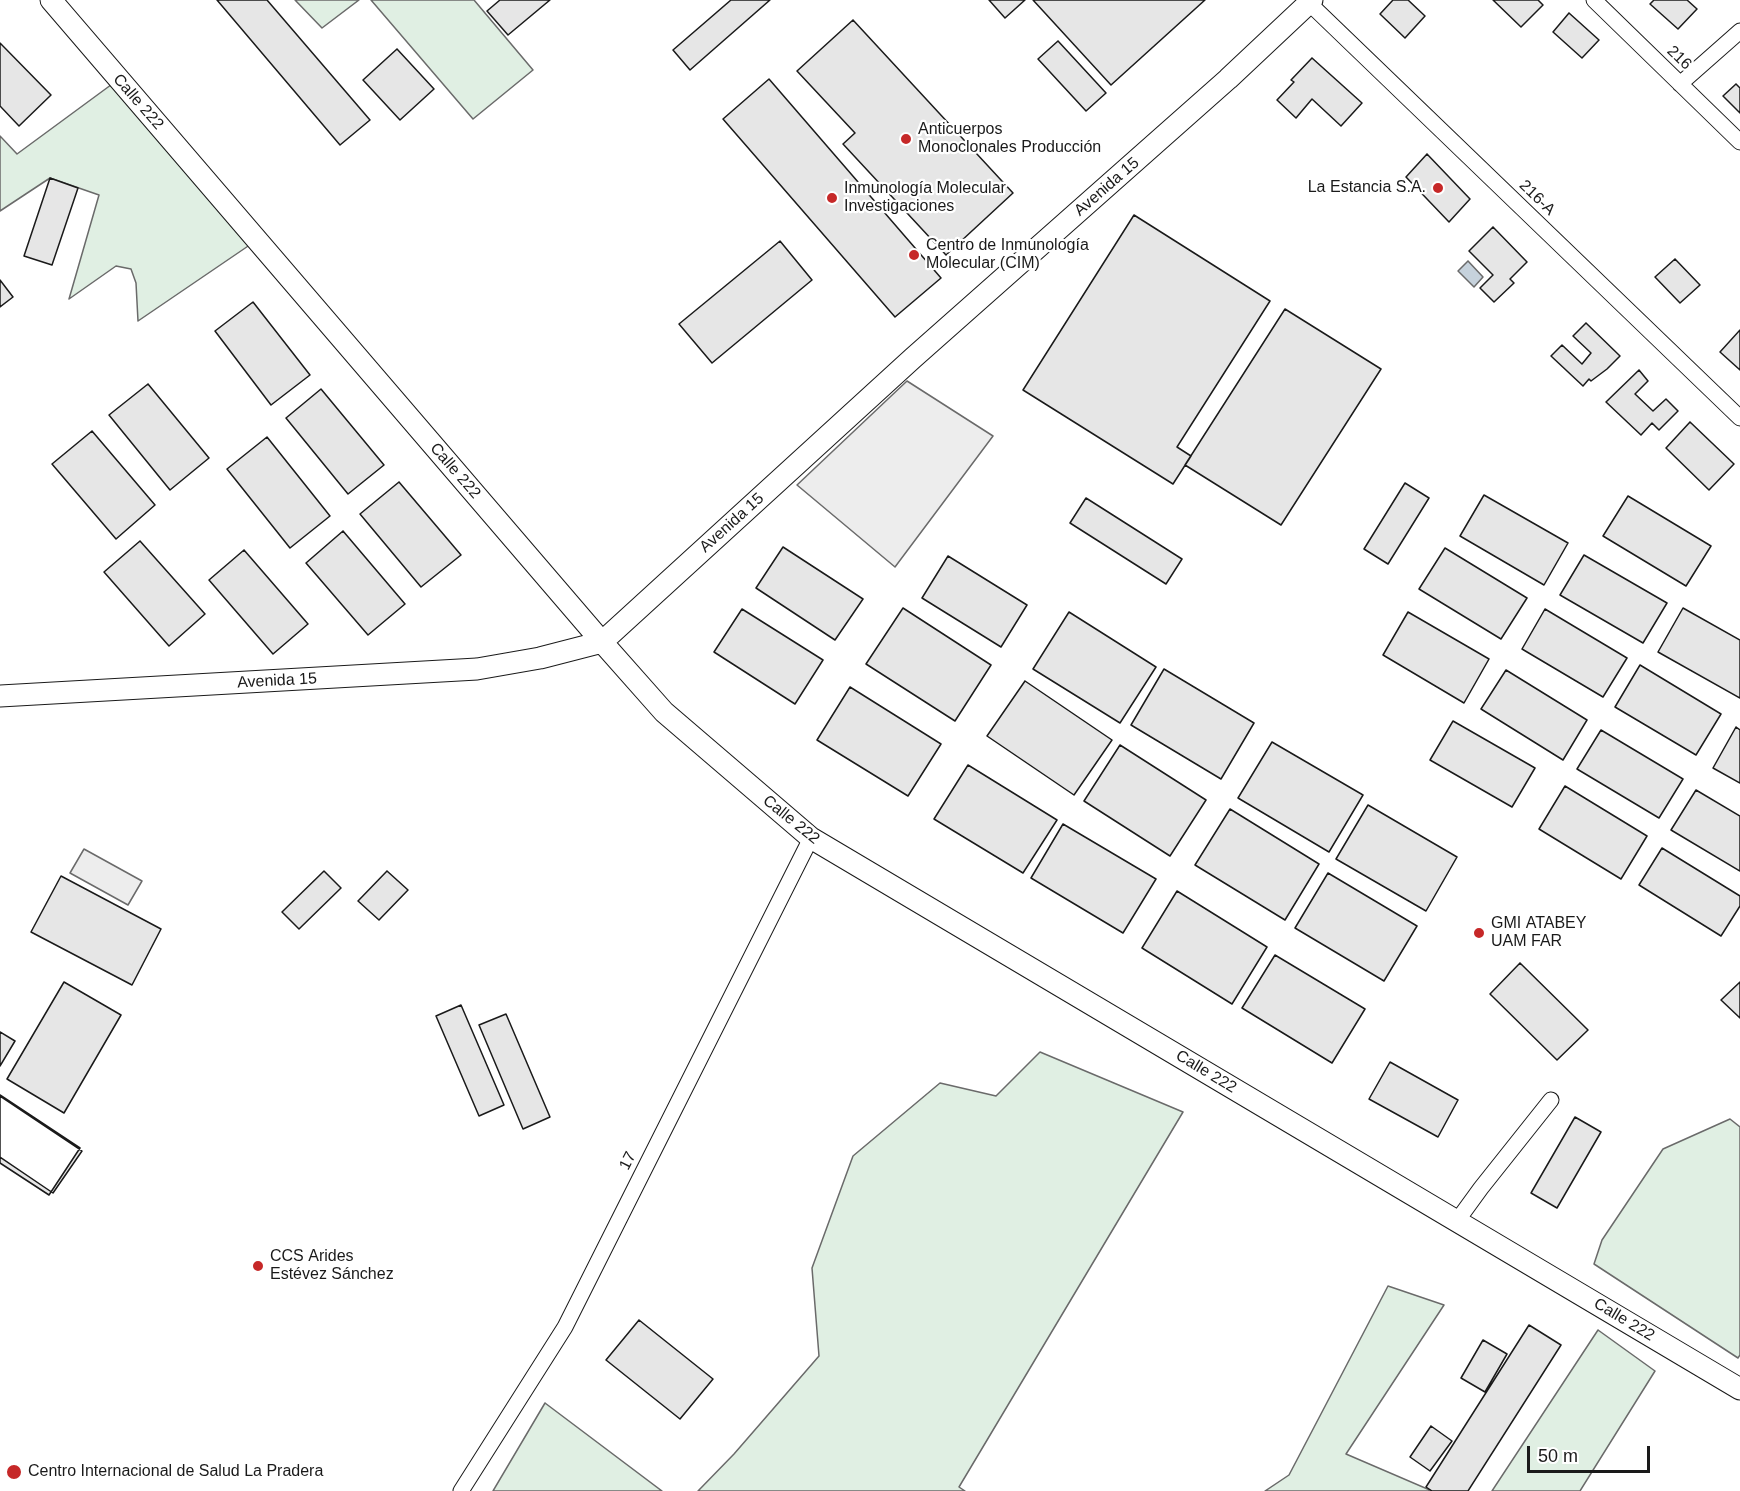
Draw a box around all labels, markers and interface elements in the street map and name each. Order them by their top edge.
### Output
street label: 216 [1663,42,1695,74]
street label: Calle 222 [109,70,167,134]
place label: Anticuerpos Monoclonales Producción [918,120,1101,158]
marker: Anticuerpos Monoclonales Producción [899,132,913,146]
street label: Avenida 15 [1071,154,1143,220]
street label: 216-A [1515,176,1559,220]
place label: La Estancia S.A. [1308,178,1426,198]
place label: Inmunología Molecular Investigaciones [844,179,1006,217]
marker: La Estancia S.A. [1431,181,1445,195]
marker: Inmunología Molecular Investigaciones [825,191,839,205]
place label: Centro de Inmunología Molecular (CIM) [926,236,1089,274]
marker: Centro de Inmunología Molecular (CIM) [907,248,921,262]
street label: Calle 222 [426,439,484,503]
street label: Avenida 15 [696,489,768,557]
street label: Avenida 15 [237,669,317,693]
street label: Calle 222 [759,791,823,849]
place label: GMI ATABEY UAM FAR [1491,914,1586,952]
marker: GMI ATABEY UAM FAR [1472,926,1486,940]
street label: Calle 222 [1172,1046,1240,1098]
street label: 17 [615,1149,641,1173]
place label: CCS Arides Estévez Sánchez [270,1247,394,1285]
marker: CCS Arides Estévez Sánchez [251,1259,265,1273]
street label: Calle 222 [1590,1294,1658,1346]
scale bar [1530,1434,1653,1472]
text: 50 m [1538,1446,1578,1466]
place label: Centro Internacional de Salud La Pradera [28,1462,323,1482]
marker: Centro Internacional de Salud La Pradera [5,1463,23,1481]

